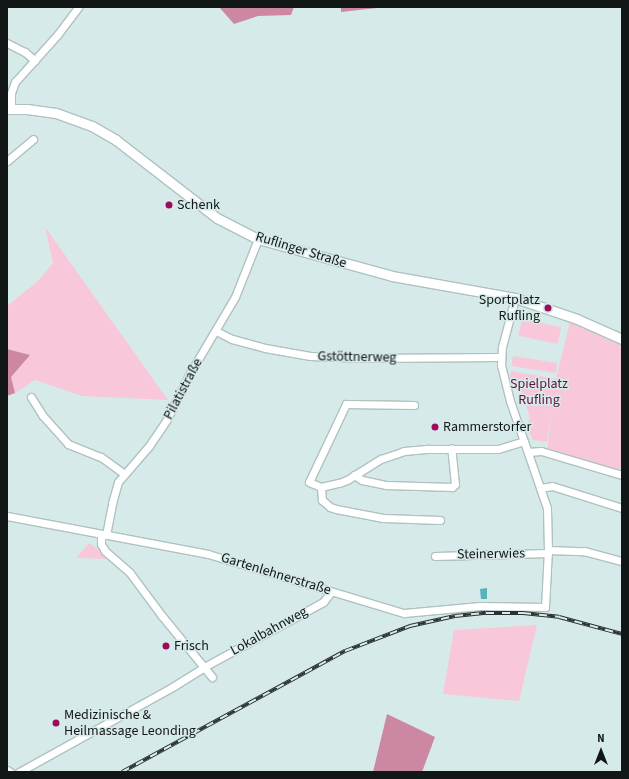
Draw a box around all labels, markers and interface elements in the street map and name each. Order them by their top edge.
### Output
place label: Schenk [177,197,220,213]
marker: Schenk [164,200,174,210]
street label: Ruflinger Straße [253,228,349,272]
place label: Sportplatz Rufling [479,292,540,324]
marker: Sportplatz Rufling [543,303,553,313]
street label: Gstöttnerweg [317,348,397,366]
street label: Pilatistraße [160,356,206,422]
park label: Spielplatz Rufling [510,376,568,408]
place label: Rammerstorfer [443,419,531,435]
marker: Rammerstorfer [430,422,440,432]
street label: Steinerwies [457,545,525,563]
street label: Gartenlehnerstraße [219,549,333,599]
street label: Lokalbahnweg [228,603,310,659]
place label: Frisch [174,638,209,654]
marker: Frisch [161,641,171,651]
place label: Medizinische & Heilmassage Leonding [64,707,196,740]
marker: Medizinische & Heilmassage Leonding [51,718,61,728]
north arrow [581,731,621,771]
text: N [597,731,605,746]

